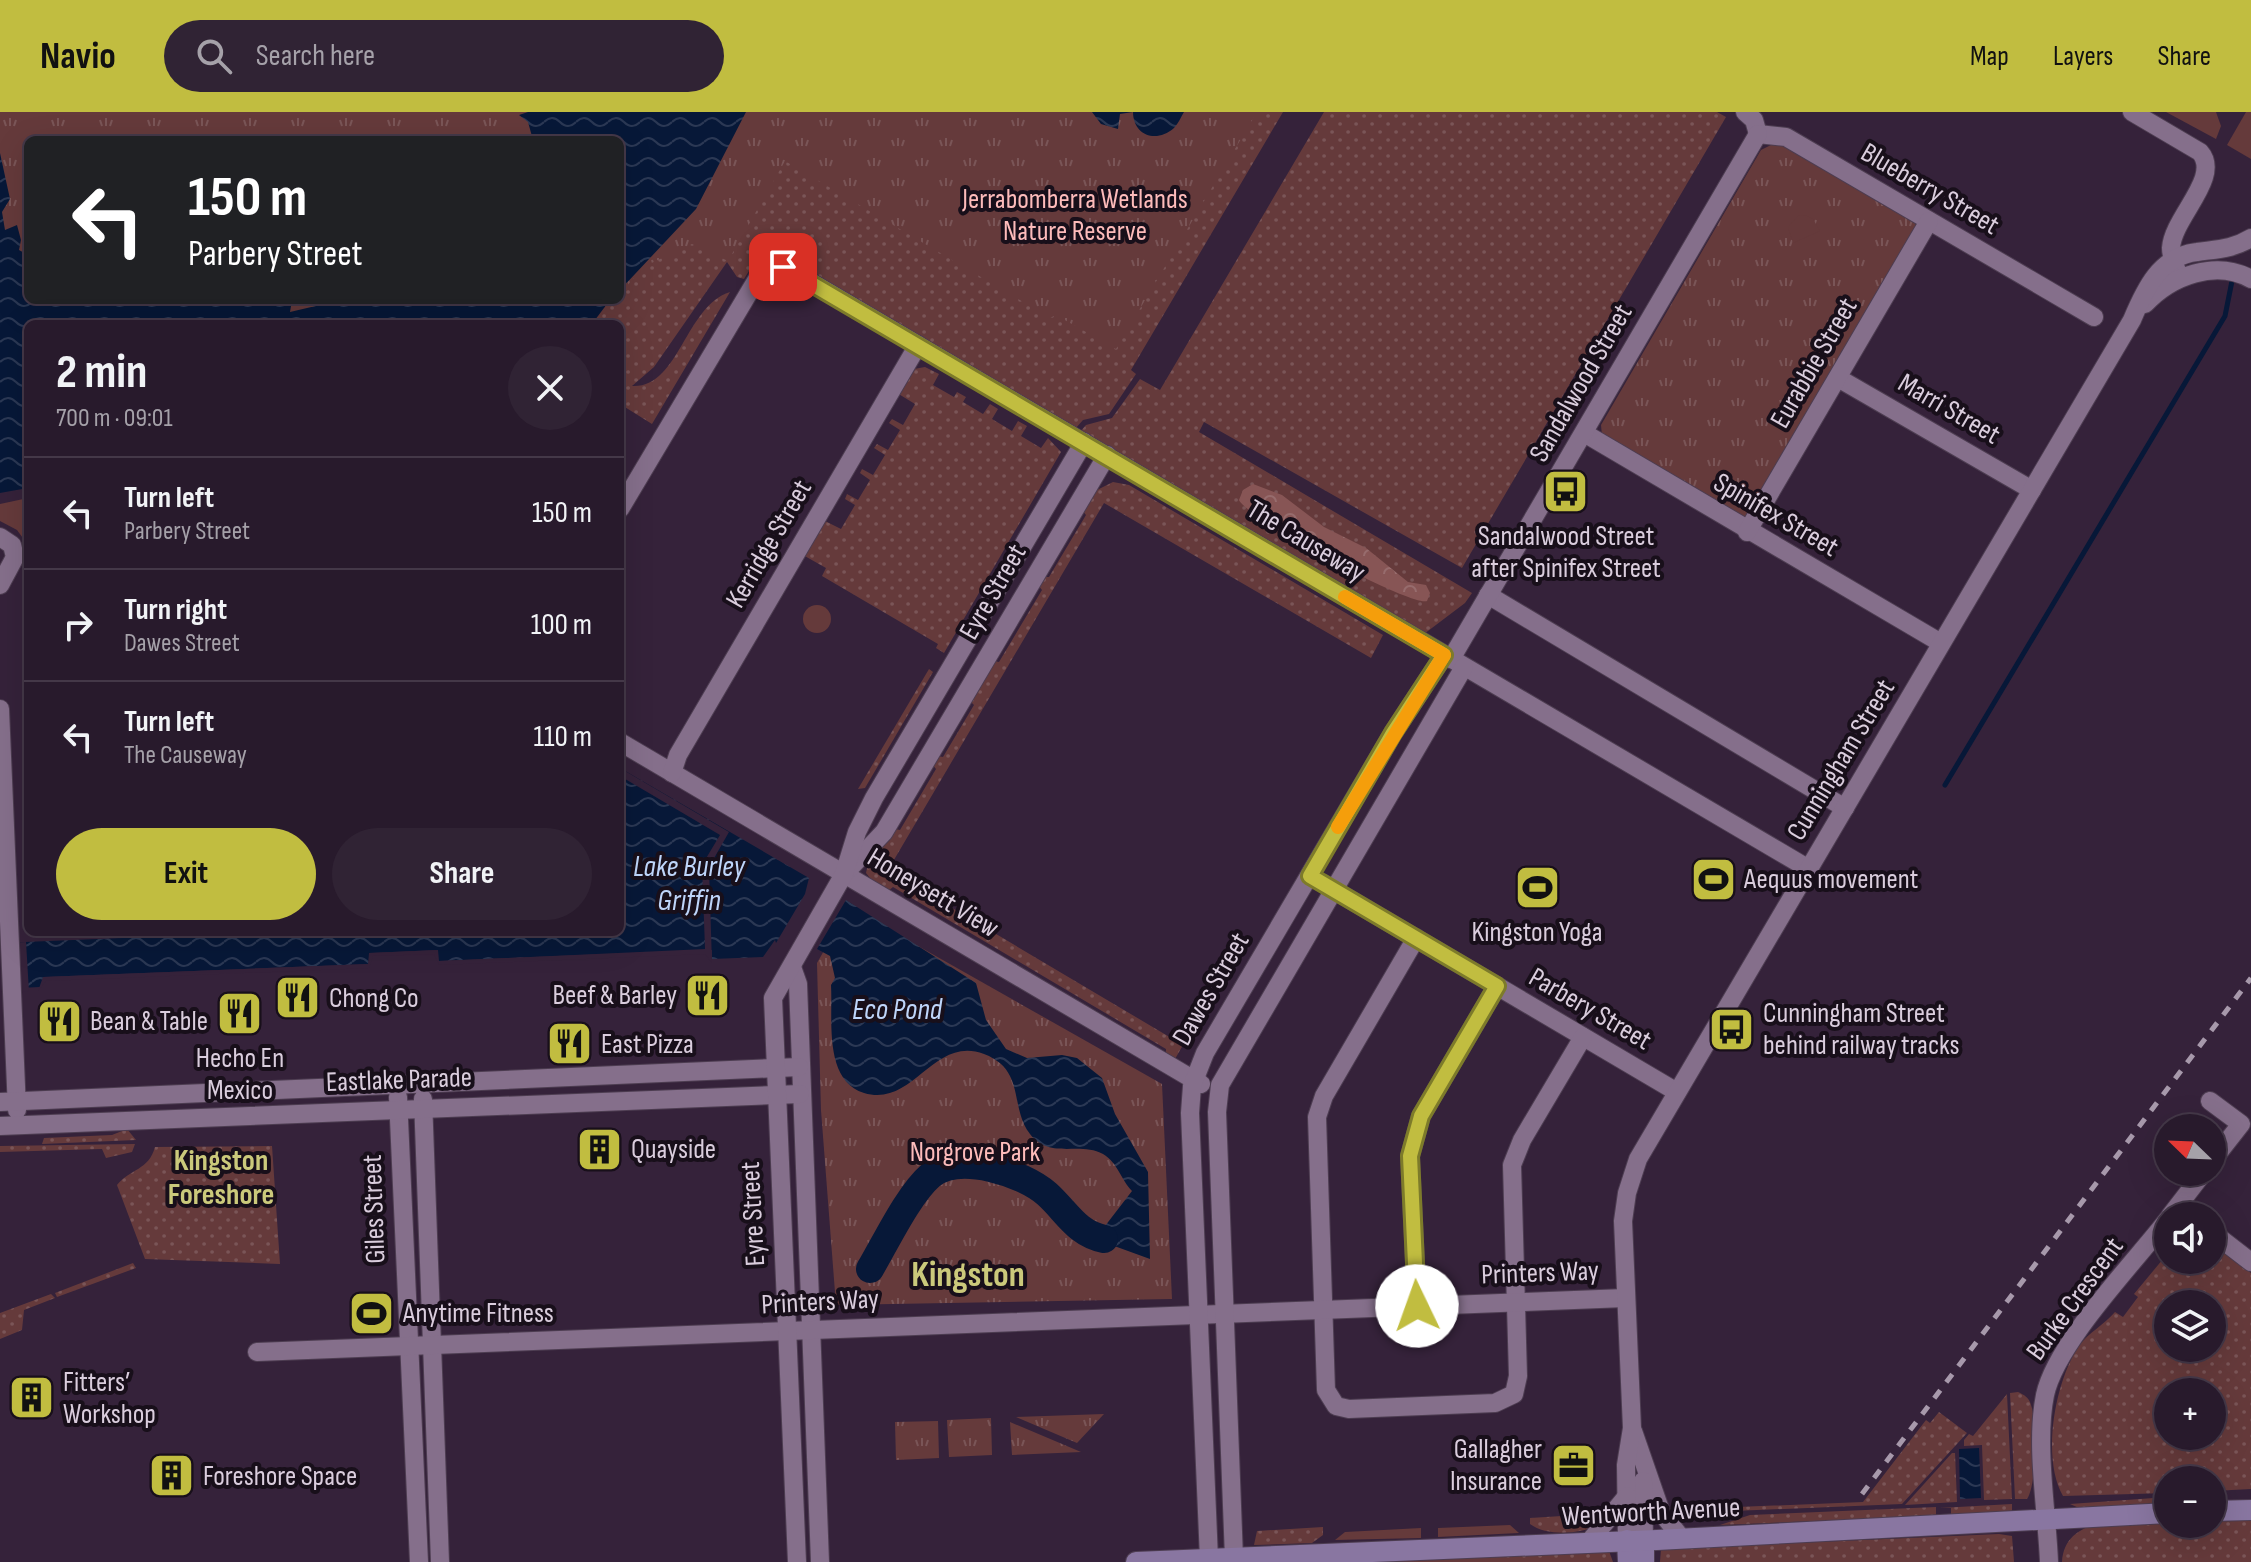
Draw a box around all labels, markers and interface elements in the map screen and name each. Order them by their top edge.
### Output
search box [164,20,724,92]
text: Navio [40,34,116,79]
icon: search [192,34,236,78]
text: Search here [256,38,375,74]
text: Map [1970,40,2009,73]
text: Layers [2053,40,2113,73]
text: Share [2157,40,2211,73]
street label: Blueberry Street [1855,136,2005,242]
text: 150 m [188,165,307,232]
icon: left [56,168,160,272]
park label: Jerrabomberra Wetlands Nature Reserve [961,183,1188,248]
text: Parbery Street [188,233,363,276]
pin [749,233,817,301]
icon: arrive [761,245,805,289]
street label: Eurabbie Street [1763,292,1865,434]
street label: Sandalwood Street [1523,298,1639,468]
text: 2 min [56,344,147,401]
button: close [508,346,592,430]
street label: Marri Street [1892,367,2006,451]
text: 700 m · 09:01 [56,403,172,434]
street label: Spinifex Street [1708,466,1844,564]
bus stop icon: Sandalwood Street after Spinifex Street [1542,468,1590,516]
street label: Kerridge Street [719,474,819,614]
text: Turn left [124,480,214,516]
icon: left [56,491,100,535]
street label: The Causeway [1241,493,1371,589]
text: 150 m [532,495,592,531]
text: Parbery Street [124,516,250,547]
place label: Sandalwood Street after Spinifex Street [1471,520,1661,585]
street label: Eyre Street [953,538,1033,646]
text: Turn right [124,592,227,628]
icon: right [56,603,100,647]
text: 100 m [531,607,592,643]
text: Dawes Street [124,628,240,659]
street label: Cunningham Street [1780,674,1902,846]
text: Turn left [124,704,214,740]
icon: left [56,715,100,759]
text: 110 m [534,719,592,755]
text: The Causeway [124,740,247,771]
button: Exit [56,828,316,920]
button: Share [332,828,592,920]
street label: Honeysett View [861,841,1005,945]
water label: Lake Burley Griffin [633,849,747,919]
sports icon: Aequus movement [1689,855,1737,903]
sports icon: Kingston Yoga [1513,863,1561,911]
place label: Aequus movement [1743,863,1918,896]
place label: Kingston Yoga [1472,916,1602,949]
street label: Dawes Street [1166,927,1256,1051]
street label: Parbery Street [1523,961,1657,1057]
restaurant icon: Beef & Barley [684,971,732,1019]
restaurant icon: Chong Co [274,974,322,1022]
place label: Beef & Barley [552,979,677,1012]
place label: Chong Co [329,982,419,1015]
restaurant icon: Hecho En Mexico [216,989,264,1037]
water label: Eco Pond [852,992,943,1028]
restaurant icon: Bean & Table [35,997,83,1045]
place label: Cunningham Street behind railway tracks [1763,997,1959,1062]
place label: Bean & Table [90,1005,208,1038]
bus stop icon: Cunningham Street behind railway tracks [1708,1005,1756,1053]
restaurant icon: East Pizza [546,1020,594,1068]
place label: East Pizza [601,1028,694,1061]
place label: Hecho En Mexico [196,1042,284,1107]
street label: Eastlake Parade [325,1061,473,1099]
north arrow [2154,1114,2226,1186]
map controls [2154,1114,2226,1538]
building icon: Quayside [576,1125,624,1173]
place label: Quayside [631,1133,716,1166]
park label: Norgrove Park [910,1136,1041,1169]
district label: Kingston Foreshore [168,1143,274,1213]
street label: Giles Street [356,1154,392,1264]
street label: Eyre Street [734,1161,772,1267]
button: sound [2154,1202,2226,1274]
street label: Burke Crescent [2019,1231,2131,1367]
district label: Kingston [911,1254,1025,1297]
street label: Printers Way [1481,1254,1600,1292]
position arrow [1375,1264,1459,1348]
street label: Printers Way [760,1282,880,1322]
sports icon: Anytime Fitness [348,1289,396,1337]
button: layers [2154,1290,2226,1362]
place label: Anytime Fitness [402,1297,554,1330]
place label: Fitters’ Workshop [63,1366,156,1431]
building icon: Fitters’ Workshop [8,1374,56,1422]
button: + [2154,1378,2226,1450]
place label: Gallagher Insurance [1450,1433,1542,1498]
office icon: Gallagher Insurance [1549,1441,1597,1489]
building icon: Foreshore Space [148,1452,196,1500]
place label: Foreshore Space [203,1460,357,1493]
button: − [2154,1466,2226,1538]
street label: Wentworth Avenue [1561,1491,1741,1533]

